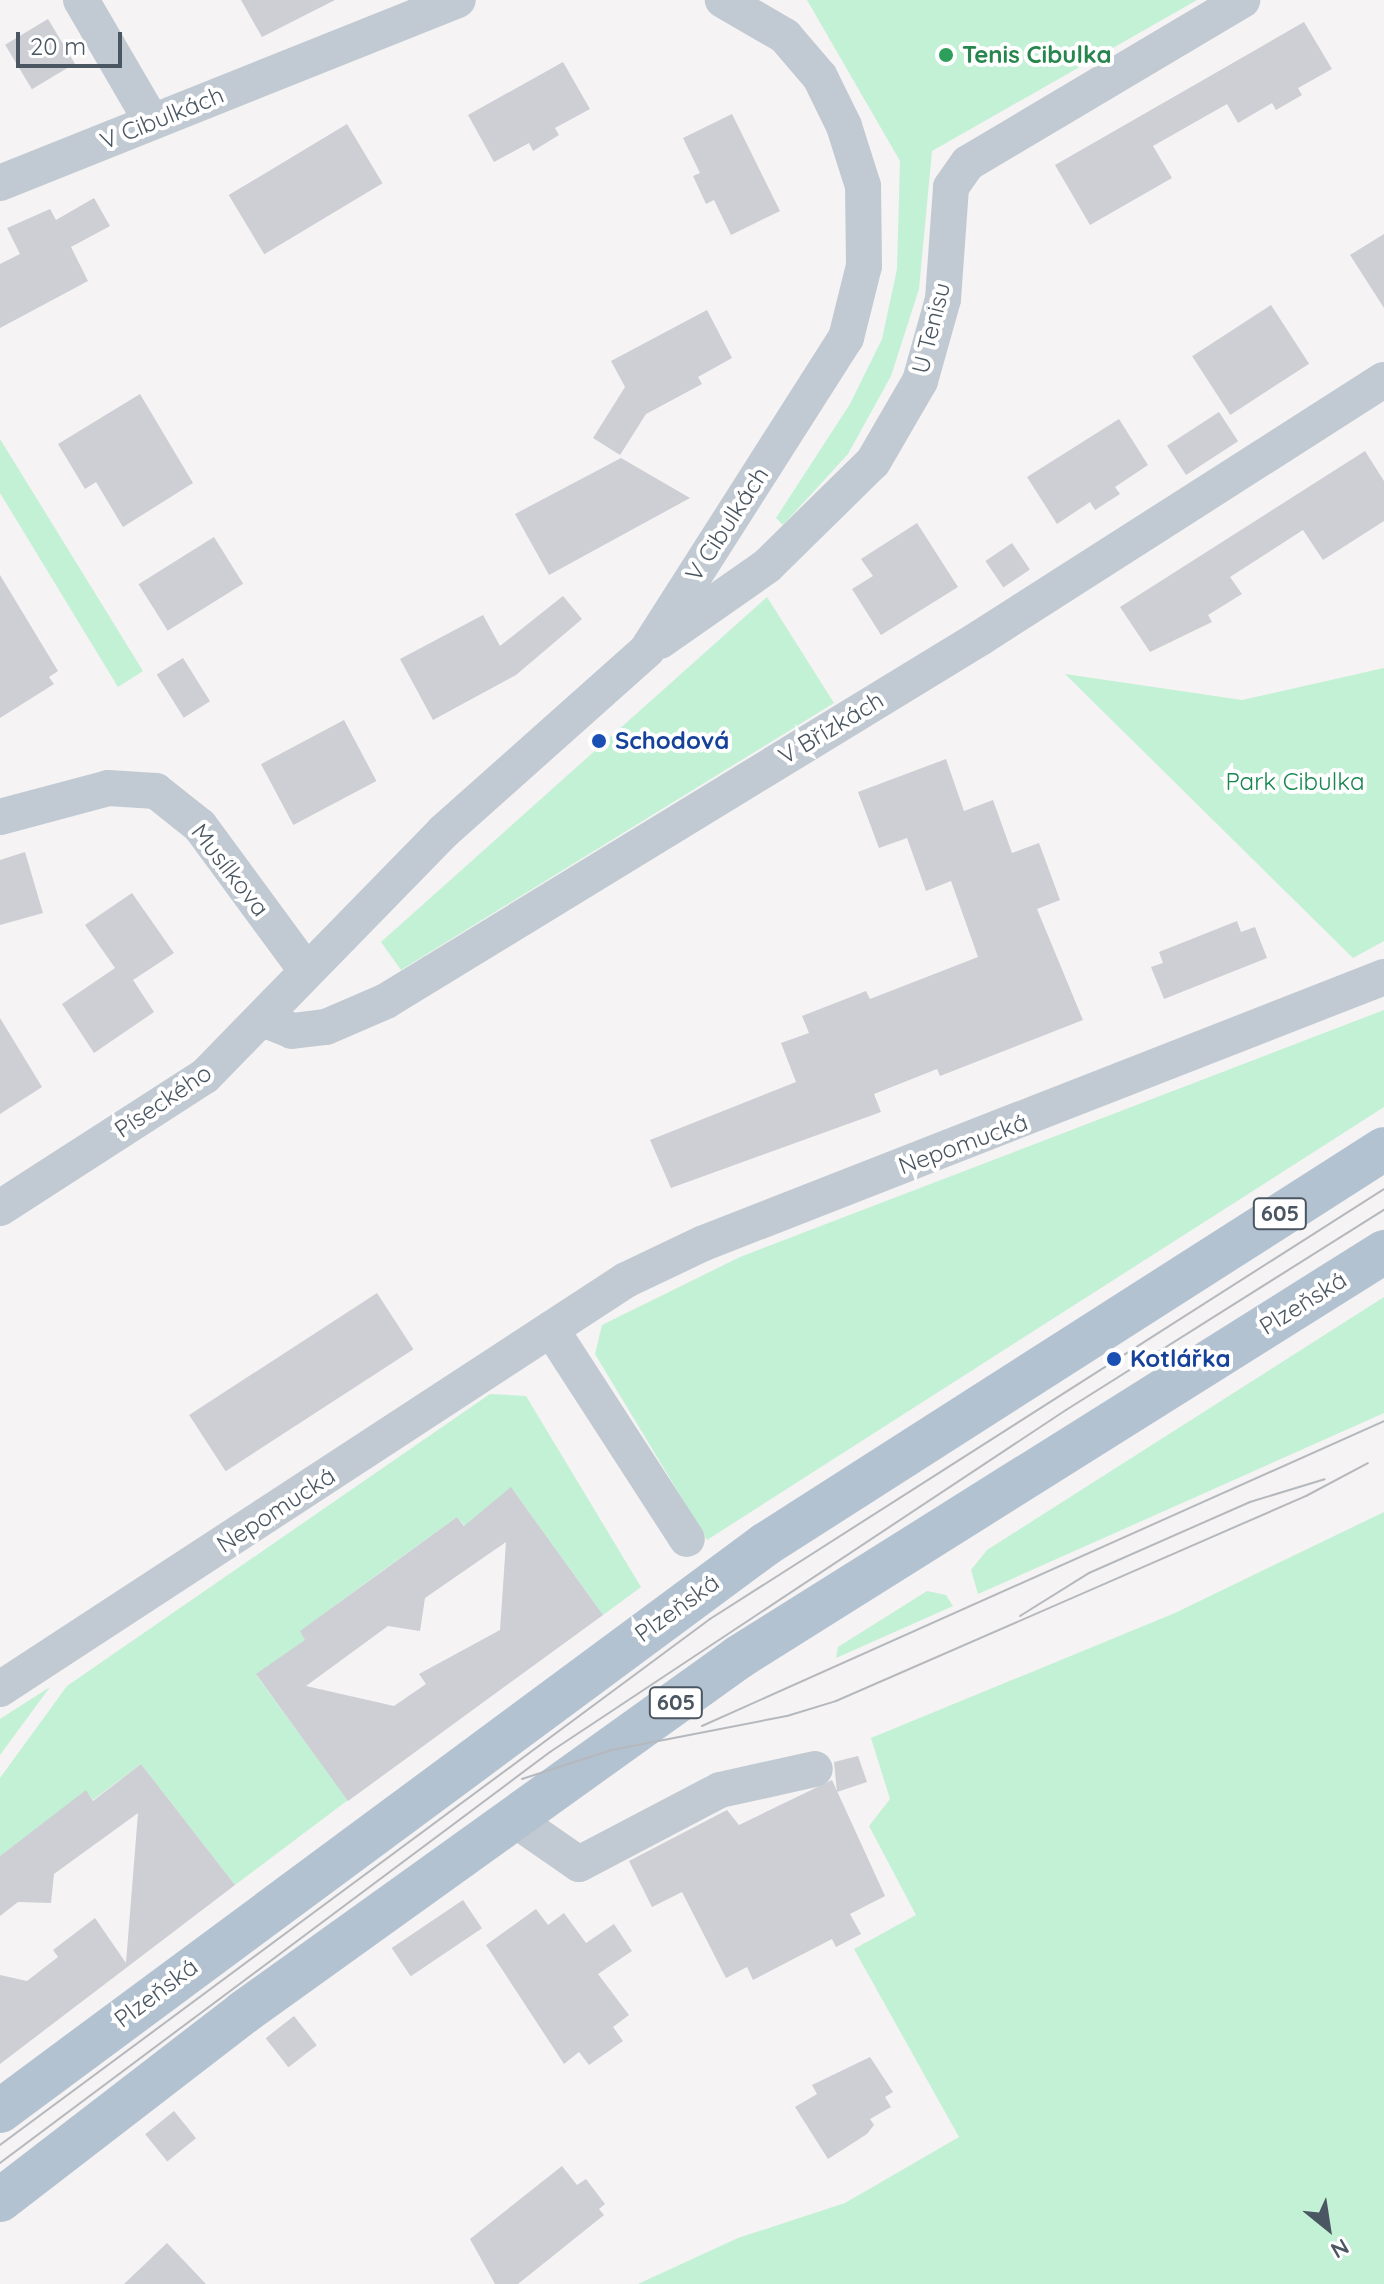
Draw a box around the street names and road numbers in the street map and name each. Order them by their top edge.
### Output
street label: V Cibulkách [96,80,228,156]
street label: U Tenisu [906,280,956,376]
street label: V Cibulkách [679,461,775,587]
street label: V Břízkách [773,685,889,771]
street label: Musílkova [185,818,275,922]
street label: Píseckého [109,1058,217,1144]
street label: Nepomucká [894,1107,1032,1181]
road number: 605 [1252,1196,1308,1232]
street label: Plzeňská [1254,1265,1352,1341]
street label: Nepomucká [211,1461,341,1559]
street label: Plzeňská [629,1568,725,1648]
road number: 605 [648,1685,704,1721]
street label: Plzeňská [109,1952,203,2034]

